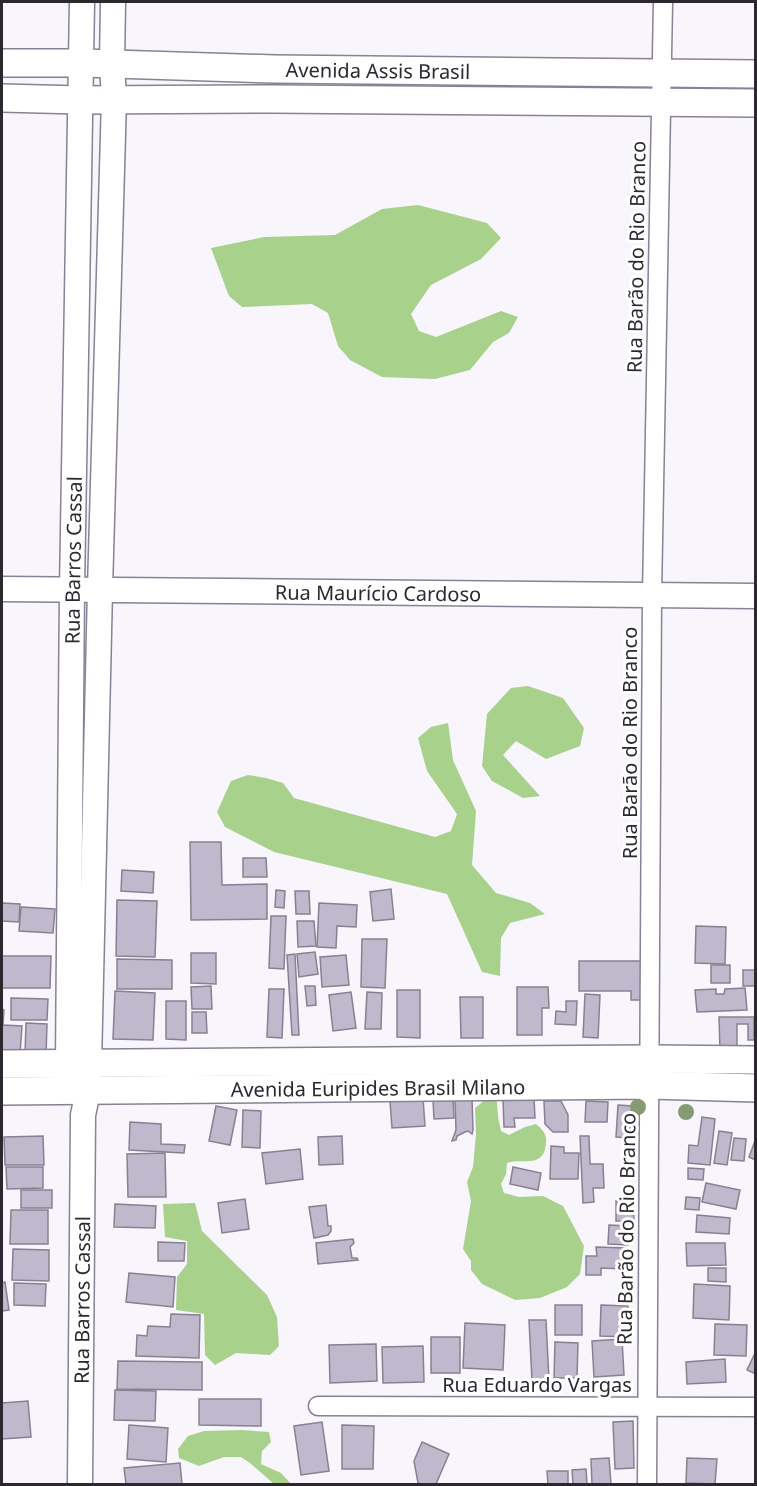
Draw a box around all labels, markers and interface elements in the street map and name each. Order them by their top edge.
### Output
street label: Avenida Assis Brasil [286,56,470,85]
street label: Rua Barão do Rio Branco [620,141,652,373]
street label: Rua Barros Cassal [58,476,87,644]
street label: Rua Maurício Cardoso [275,578,481,607]
street label: Rua Barão do Rio Branco [616,627,643,859]
street label: Avenida Euripides Brasil Milano [230,1073,526,1102]
street label: Rua Barão do Rio Branco [610,1113,642,1345]
street label: Rua Barros Cassal [67,1216,96,1384]
street label: Rua Eduardo Vargas [442,1371,632,1398]

